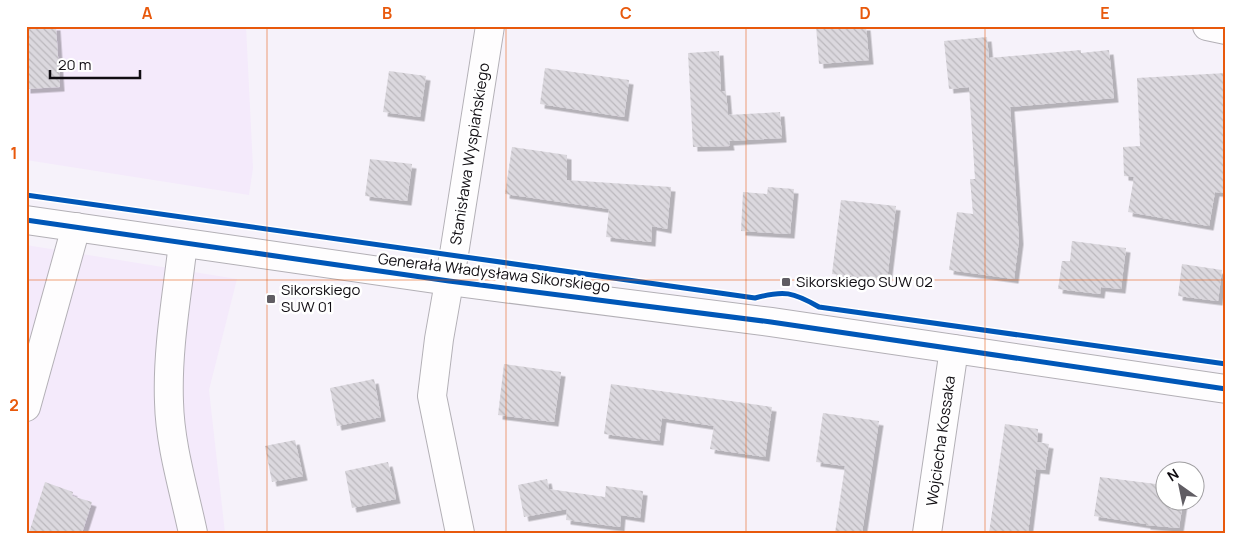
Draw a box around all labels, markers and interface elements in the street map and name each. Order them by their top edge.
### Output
text: A [142,2,153,24]
text: B [382,2,392,24]
text: C [620,2,632,24]
text: D [859,2,871,24]
text: E [1100,2,1110,24]
scale bar [50,48,140,80]
text: 20 m [58,54,91,75]
street label: Stanisława Wyspiańskiego [445,61,494,247]
text: 1 [10,142,18,164]
street label: Generała Władysława Sikorskiego [377,248,611,297]
place label: Sikorskiego SUW 02 [796,271,933,292]
marker: Sikorskiego SUW 02 [780,276,792,288]
place label: Sikorskiego SUW 01 [281,279,360,317]
marker: Sikorskiego SUW 01 [265,293,277,305]
street label: Wojciecha Kossaka [921,374,960,508]
text: 2 [9,394,19,416]
north arrow [1154,462,1204,512]
text: N [1163,464,1182,485]

